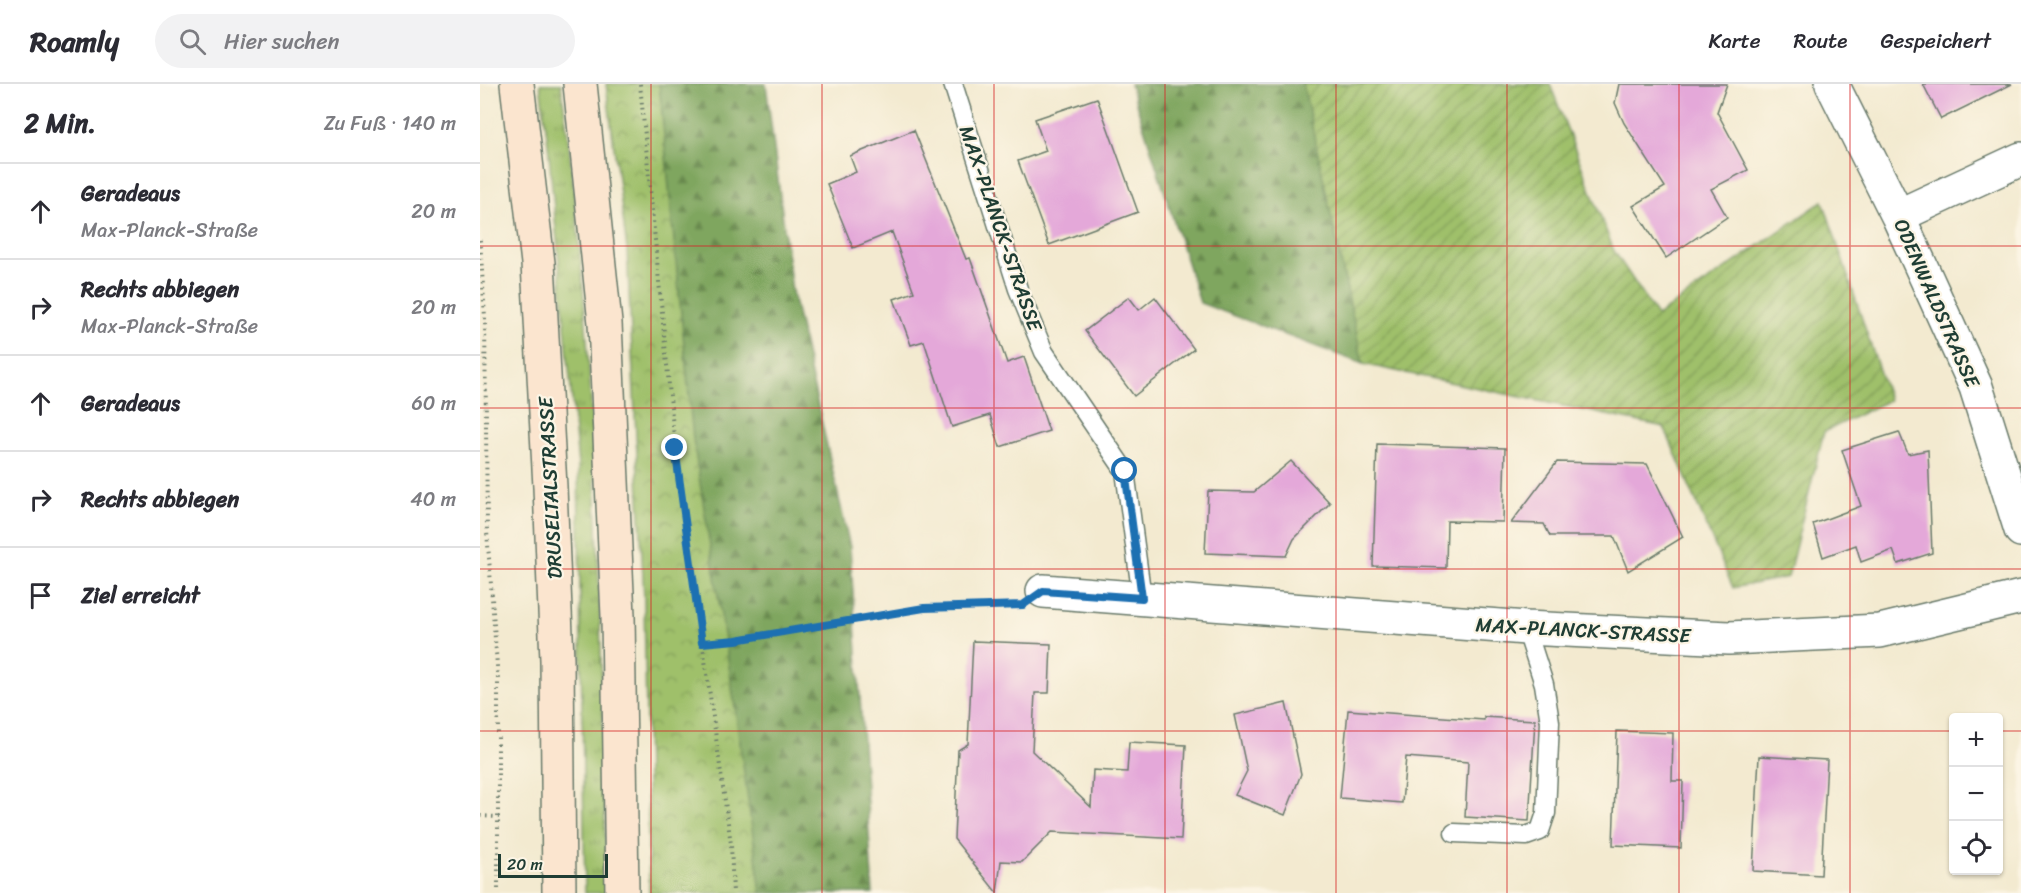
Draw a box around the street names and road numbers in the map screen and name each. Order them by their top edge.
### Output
street label: MAX-PLANCK-STRASSE [949,121,1053,337]
street label: ODENWALDSTRASSE [1884,213,1990,395]
street label: DRUSELTALSTRASSE [528,394,573,580]
street label: MAX-PLANCK-STRASSE [1475,607,1693,654]

